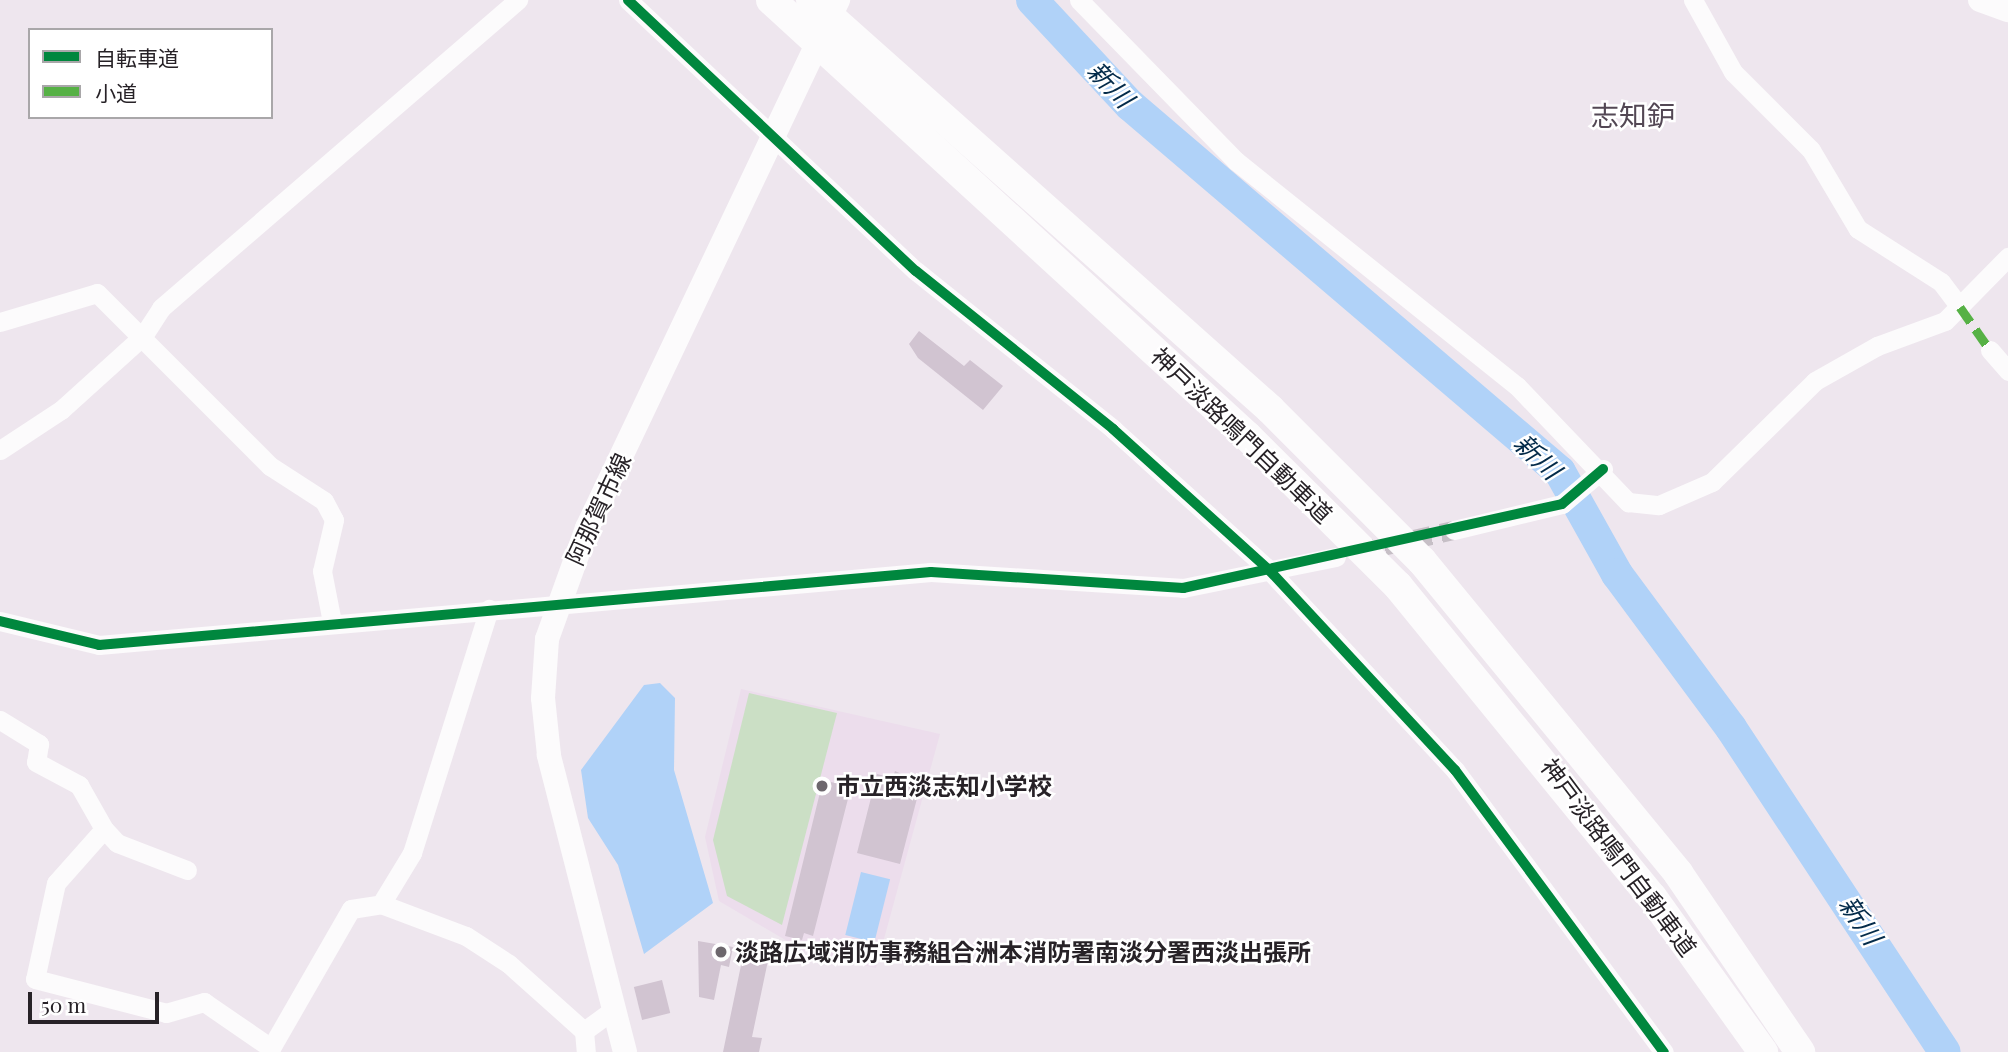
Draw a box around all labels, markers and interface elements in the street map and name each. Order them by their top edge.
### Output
legend [28,28,273,119]
text: 自転車道 [95,43,179,71]
water label: 新川 [1082,54,1140,114]
text: 小道 [95,78,137,106]
district label: 志知鈩 [1591,98,1675,132]
street label: 神戸淡路鳴門自動車道 [1146,341,1338,529]
water label: 新川 [1508,427,1568,485]
street label: 阿那賀市線 [560,449,636,569]
street label: 神戸淡路鳴門自動車道 [1535,752,1703,962]
place label: 市立西淡志知小学校 [836,772,1052,800]
marker: 市立西淡志知小学校 [814,778,830,794]
water label: 新川 [1834,890,1888,950]
place label: 淡路広域消防事務組合洲本消防署南淡分署西淡出張所 [735,938,1311,966]
marker: 淡路広域消防事務組合洲本消防署南淡分署西淡出張所 [713,944,729,960]
scale bar [32,978,163,1022]
text: 50 m [41,990,86,1018]

